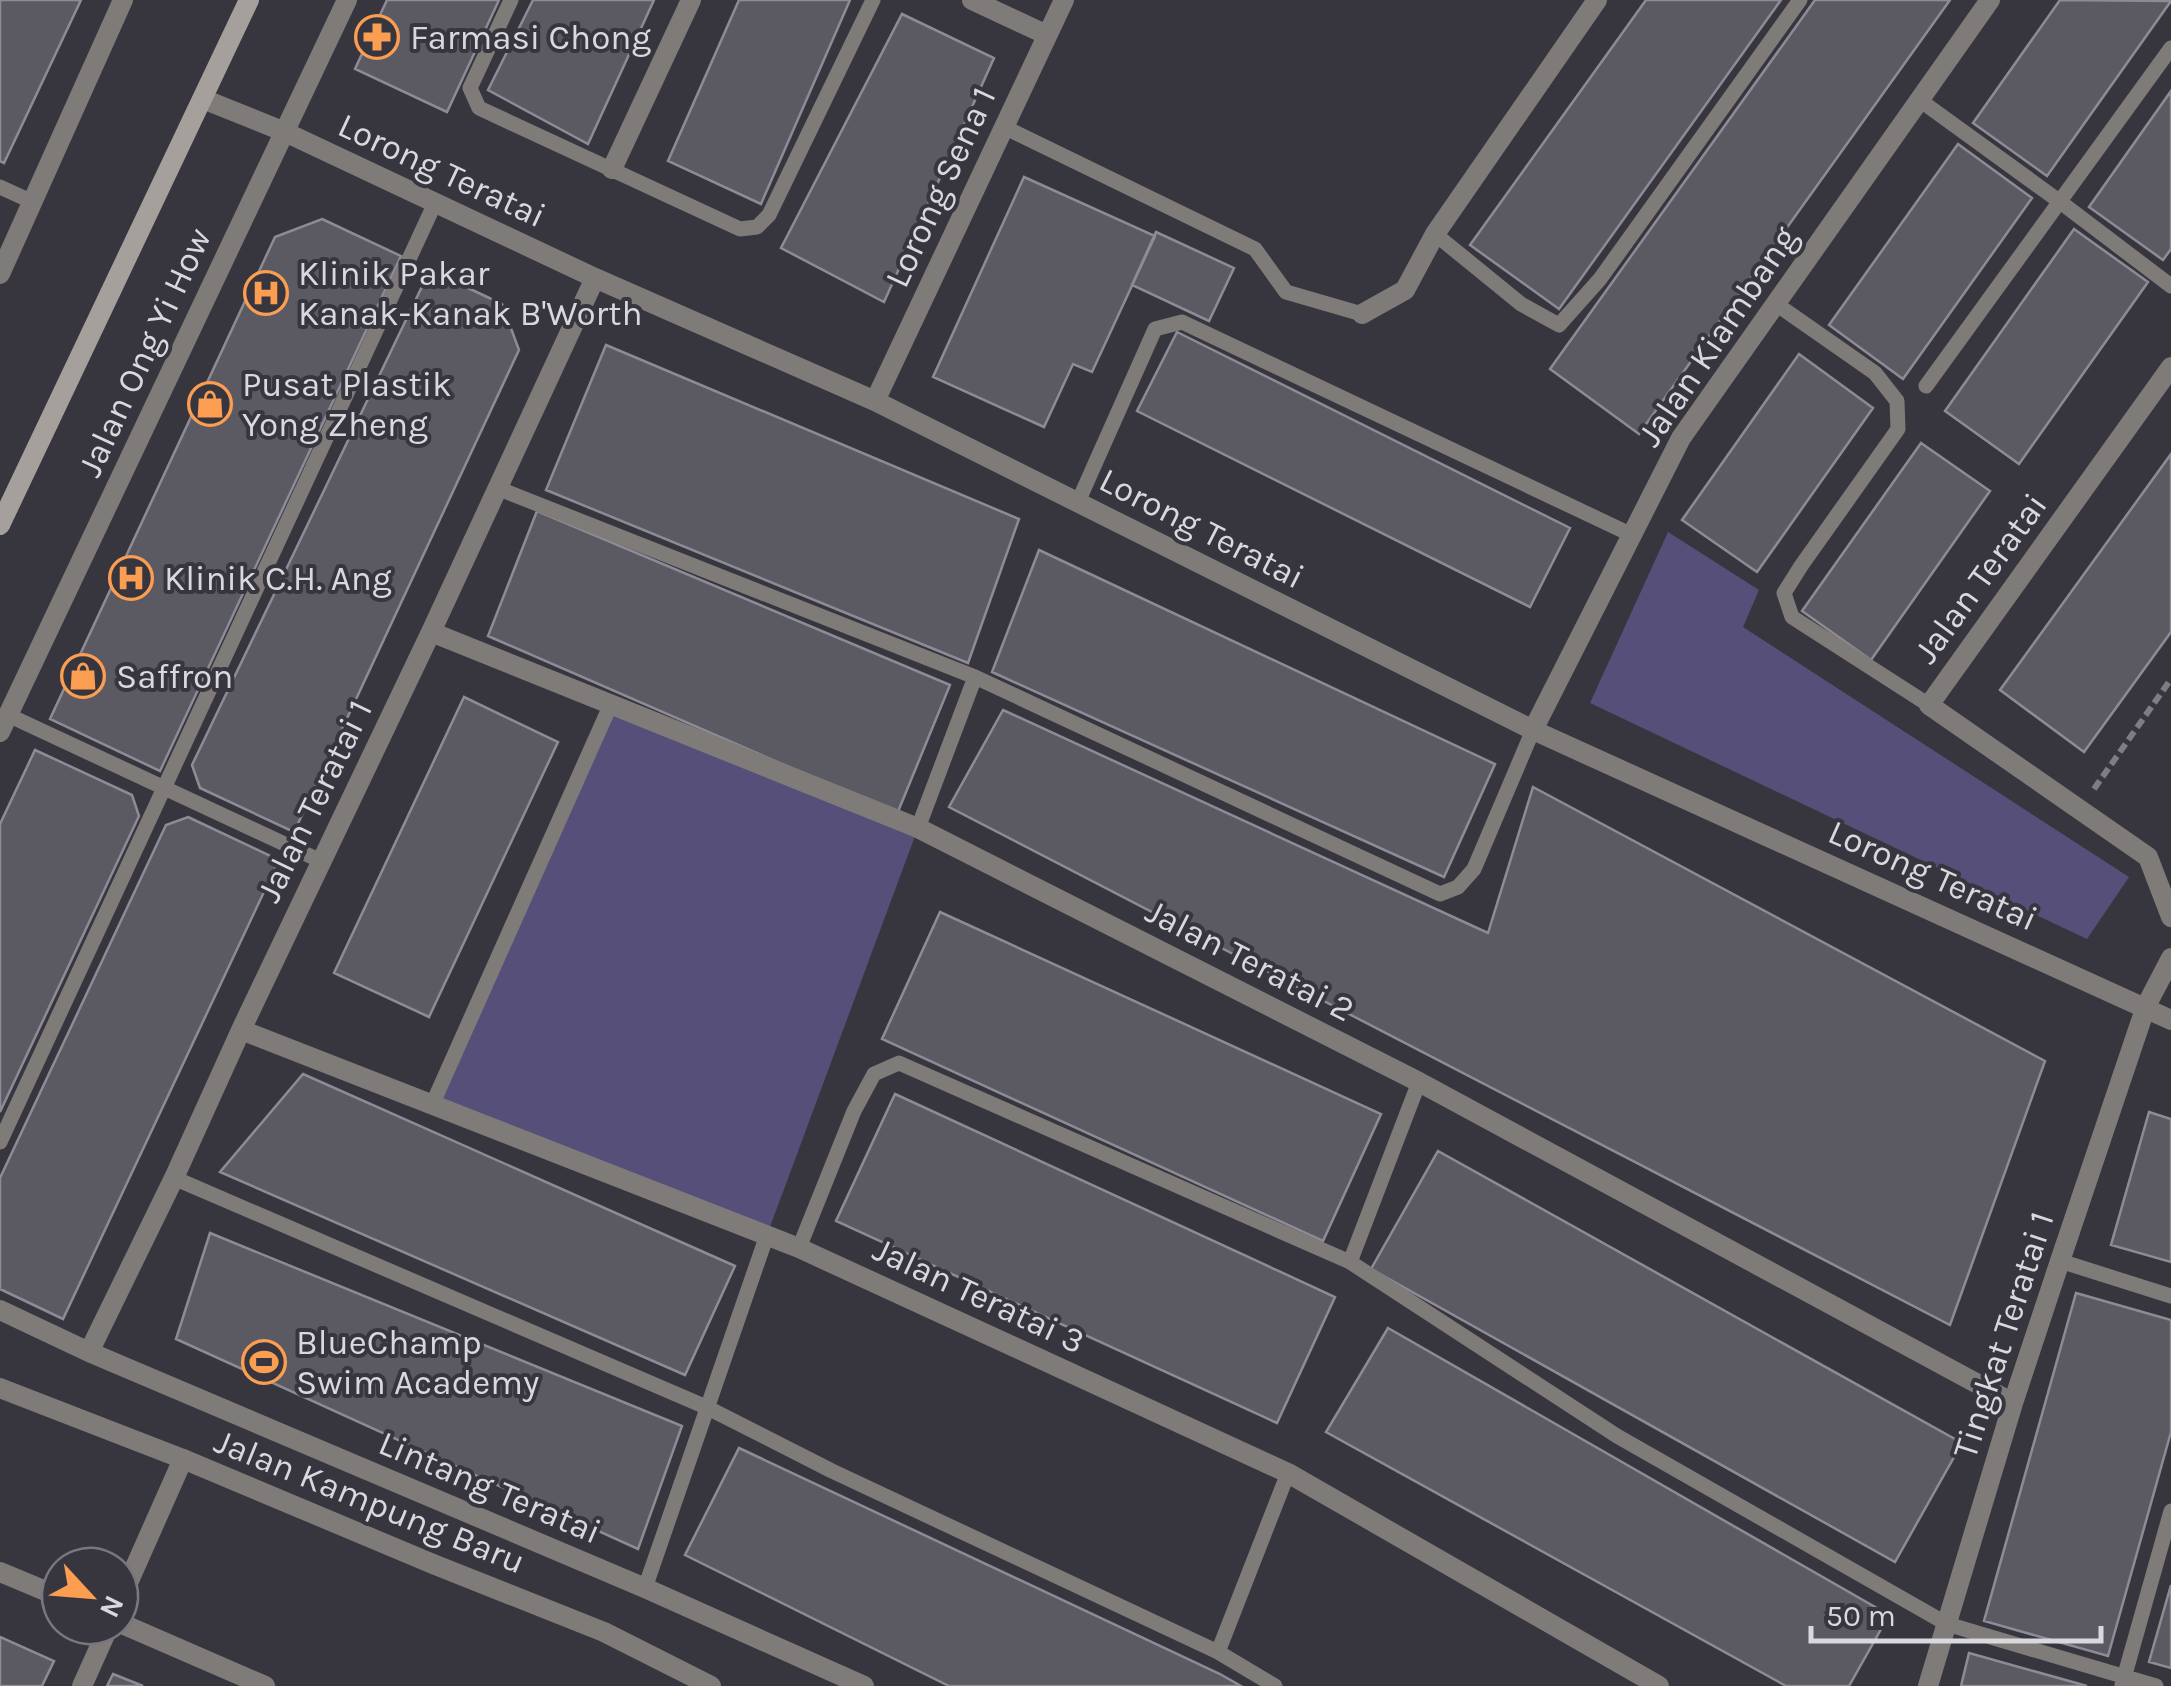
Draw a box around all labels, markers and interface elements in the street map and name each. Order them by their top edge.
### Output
pharmacy icon: Farmasi Chong [354,14,400,60]
place label: Farmasi Chong [410,17,651,58]
street label: Lorong Sena 1 [876,81,1005,294]
street label: Lorong Teratai [332,105,552,236]
street label: Jalan Kiambang [1629,218,1806,454]
street label: Jalan Ong Yi How [69,221,220,483]
place label: Klinik Pakar Kanak-Kanak B'Worth [298,253,643,334]
hospital icon: Klinik Pakar Kanak-Kanak B'Worth [243,270,289,316]
place label: Pusat Plastik Yong Zheng [242,364,452,445]
shop icon: Pusat Plastik Yong Zheng [187,381,233,427]
street label: Lorong Teratai [1093,459,1311,598]
street label: Jalan Teratai [1905,486,2056,671]
hospital icon: Klinik C.H. Ang [108,555,154,601]
place label: Klinik C.H. Ang [164,558,392,599]
shop icon: Saffron [60,653,106,699]
place label: Saffron [116,656,233,697]
street label: Jalan Teratai 1 [248,694,381,909]
street label: Lorong Teratai [1822,811,2044,940]
street label: Jalan Teratai 2 [1139,890,1361,1030]
street label: Tingkat Teratai 1 [1944,1207,2063,1464]
street label: Jalan Teratai 3 [867,1229,1091,1362]
place label: BlueChamp Swim Academy [296,1322,539,1403]
sports icon: BlueChamp Swim Academy [241,1339,287,1385]
street label: Jalan Kampung Baru [209,1420,531,1582]
street label: Lintang Teratai [373,1422,607,1553]
north arrow [40,1546,140,1646]
scale bar [1811,1581,2101,1643]
text: N [93,1590,131,1623]
text: 50 m [1826,1598,1896,1634]

